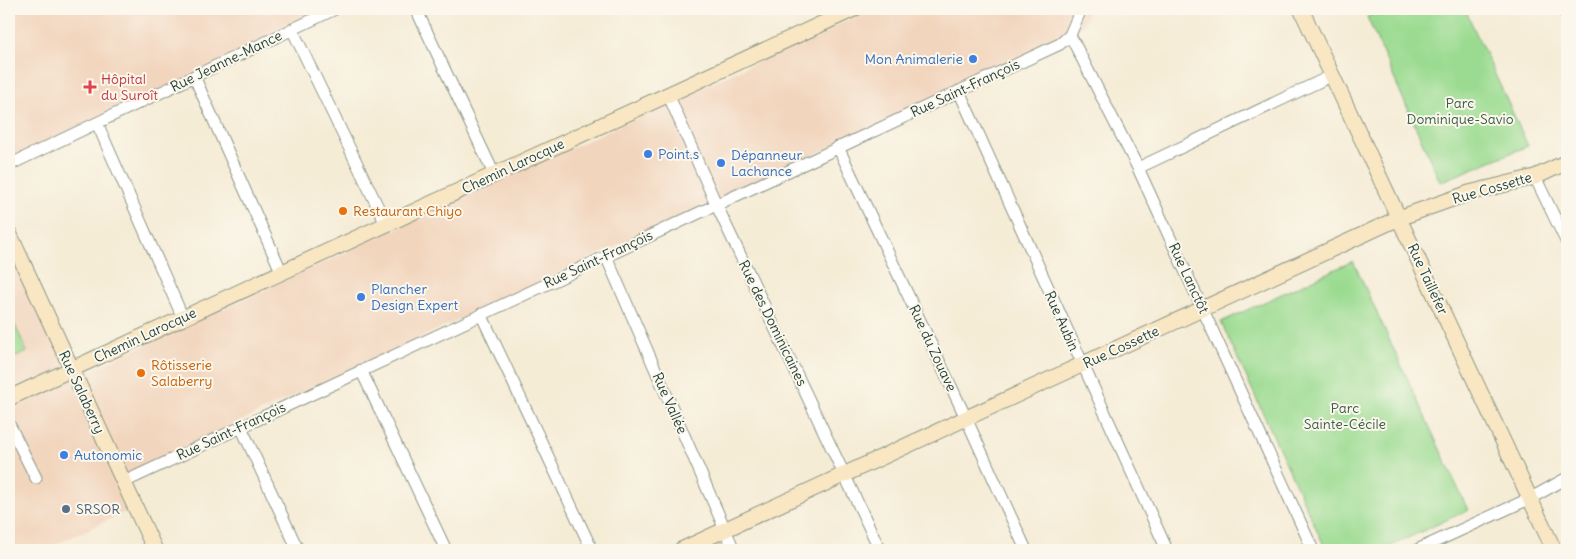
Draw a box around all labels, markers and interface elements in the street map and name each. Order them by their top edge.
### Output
street label: Rue Jeanne-Mance [167,26,285,96]
place label: Mon Animalerie [865,50,963,68]
marker: Mon Animalerie [967,53,979,65]
street label: Rue Saint-François [908,55,1022,121]
place label: Hôpital du Suroît [101,70,158,104]
marker: Hôpital du Suroît [83,80,97,94]
park label: Parc Dominique-Savio [1406,94,1514,128]
street label: Chemin Larocque [459,134,567,198]
place label: Point.s [658,145,699,163]
place label: Dépanneur Lachance [731,146,802,180]
marker: Point.s [642,148,654,160]
marker: Dépanneur Lachance [715,157,727,169]
street label: Rue Cossette [1450,168,1534,208]
place label: Restaurant Chiyo [353,202,462,220]
marker: Restaurant Chiyo [337,205,349,217]
street label: Rue Saint-François [541,226,655,292]
street label: Rue Lanctôt [1165,240,1213,316]
street label: Rue Taillefer [1404,240,1452,318]
street label: Rue des Dominicaines [735,257,811,389]
place label: Plancher Design Expert [371,280,458,314]
street label: Rue Aubin [1041,288,1083,354]
marker: Plancher Design Expert [355,291,367,303]
street label: Rue du Zouave [905,302,961,394]
street label: Chemin Larocque [91,303,199,367]
street label: Rue Cossette [1080,322,1162,372]
street label: Rue Salaberry [55,348,109,436]
place label: Rôtisserie Salaberry [151,356,213,390]
marker: Rôtisserie Salaberry [135,367,147,379]
street label: Rue Vallée [648,369,692,437]
street label: Rue Saint-François [174,398,288,464]
park label: Parc Sainte-Cécile [1304,399,1386,433]
place label: Autonomic [74,446,142,464]
marker: Autonomic [58,449,70,461]
place label: SRSOR [76,500,120,518]
marker: SRSOR [60,503,72,515]

